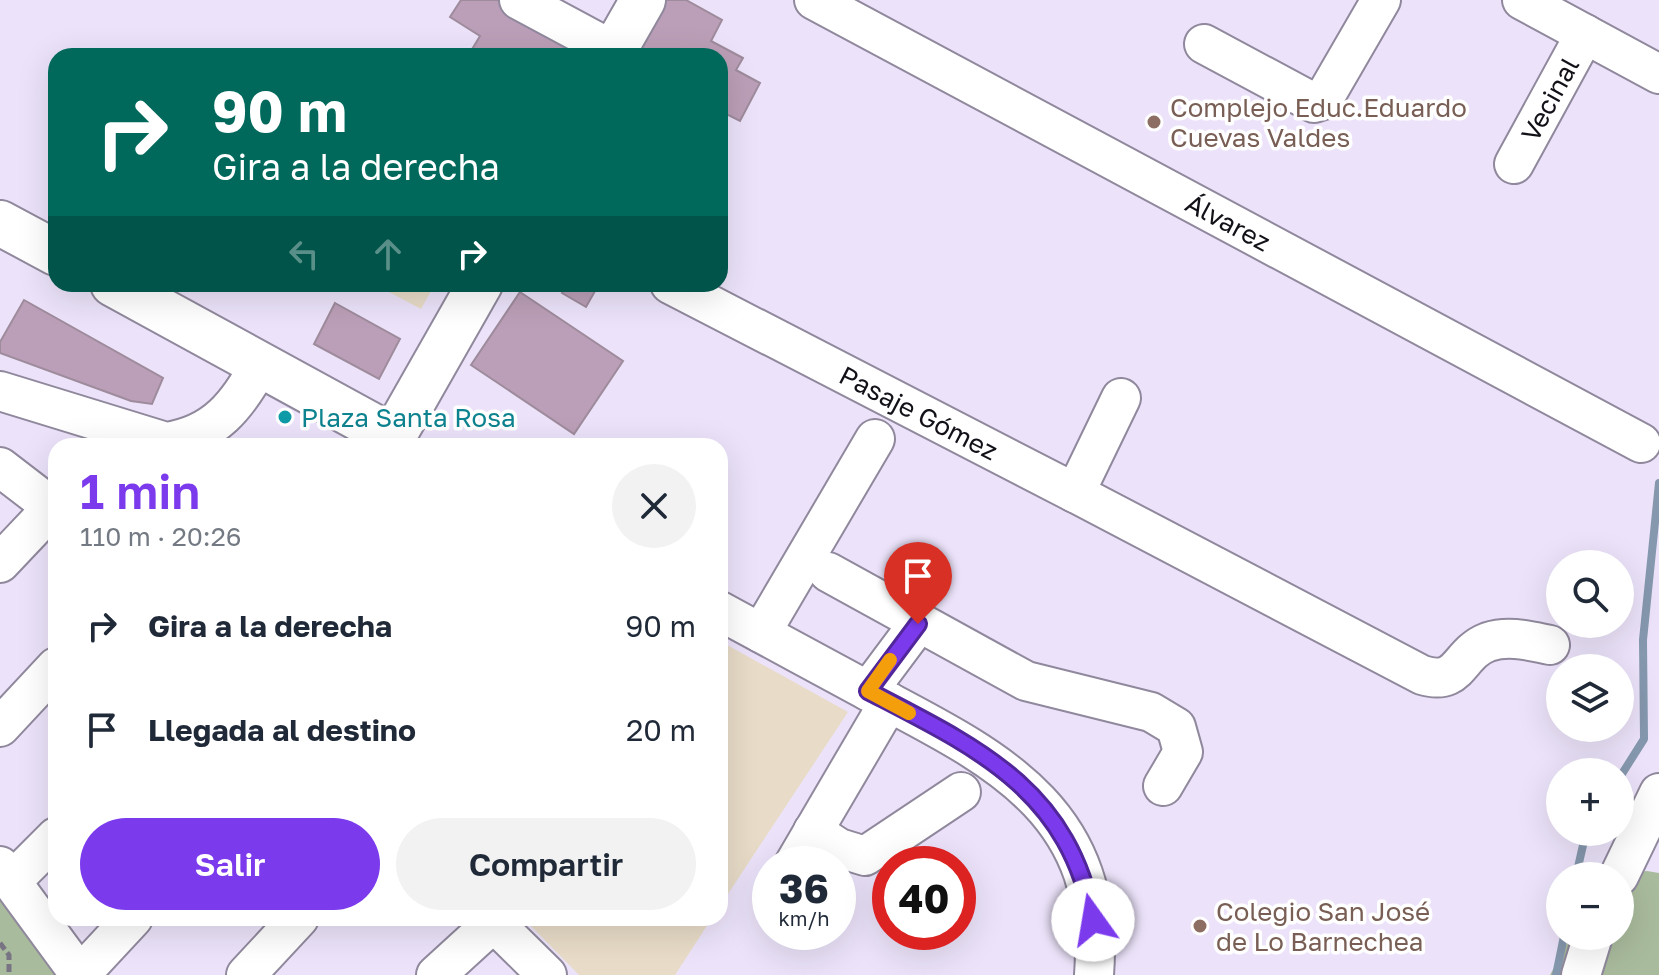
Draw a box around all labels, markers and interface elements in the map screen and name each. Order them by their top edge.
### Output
street label: Vecinal [1514,52,1585,146]
text: 90 m [212,77,347,144]
icon: right [80,80,184,184]
place label: Complejo Educ.Eduardo Cuevas Valdes [1170,92,1467,153]
marker: Complejo Educ.Eduardo Cuevas Valdes [1145,113,1163,131]
text: Gira a la derecha [212,145,500,188]
street label: Álvarez [1181,187,1276,257]
icon: left [282,232,326,276]
icon: ahead [366,232,410,276]
icon: right [450,232,494,276]
street label: Pasaje Gómez [834,359,1003,466]
place label: Plaza Santa Rosa [301,402,516,433]
marker: Plaza Santa Rosa [276,408,294,426]
text: 1 min [80,462,200,520]
button: close [612,464,696,548]
text: 110 m · 20:26 [80,521,241,552]
pin [884,542,952,624]
map controls [1546,550,1634,950]
button: search [1546,550,1634,638]
icon: arrive [896,554,940,598]
icon: right [80,604,124,648]
text: Gira a la derecha [148,608,392,644]
text: 90 m [625,608,696,644]
button: layers [1546,654,1634,742]
icon: arrive [80,708,124,752]
text: Llegada al destino [148,712,416,748]
text: 20 m [626,712,696,748]
button: + [1546,758,1634,846]
button: Salir [80,818,380,910]
button: Compartir [396,818,696,910]
speed limit sign: 40 [872,846,976,950]
button: − [1546,862,1634,950]
text: 36 [779,864,829,912]
position arrow [1051,878,1135,962]
place label: Colegio San José de Lo Barnechea [1216,896,1430,957]
text: km/h [779,906,829,930]
marker: Colegio San José de Lo Barnechea [1191,917,1209,935]

